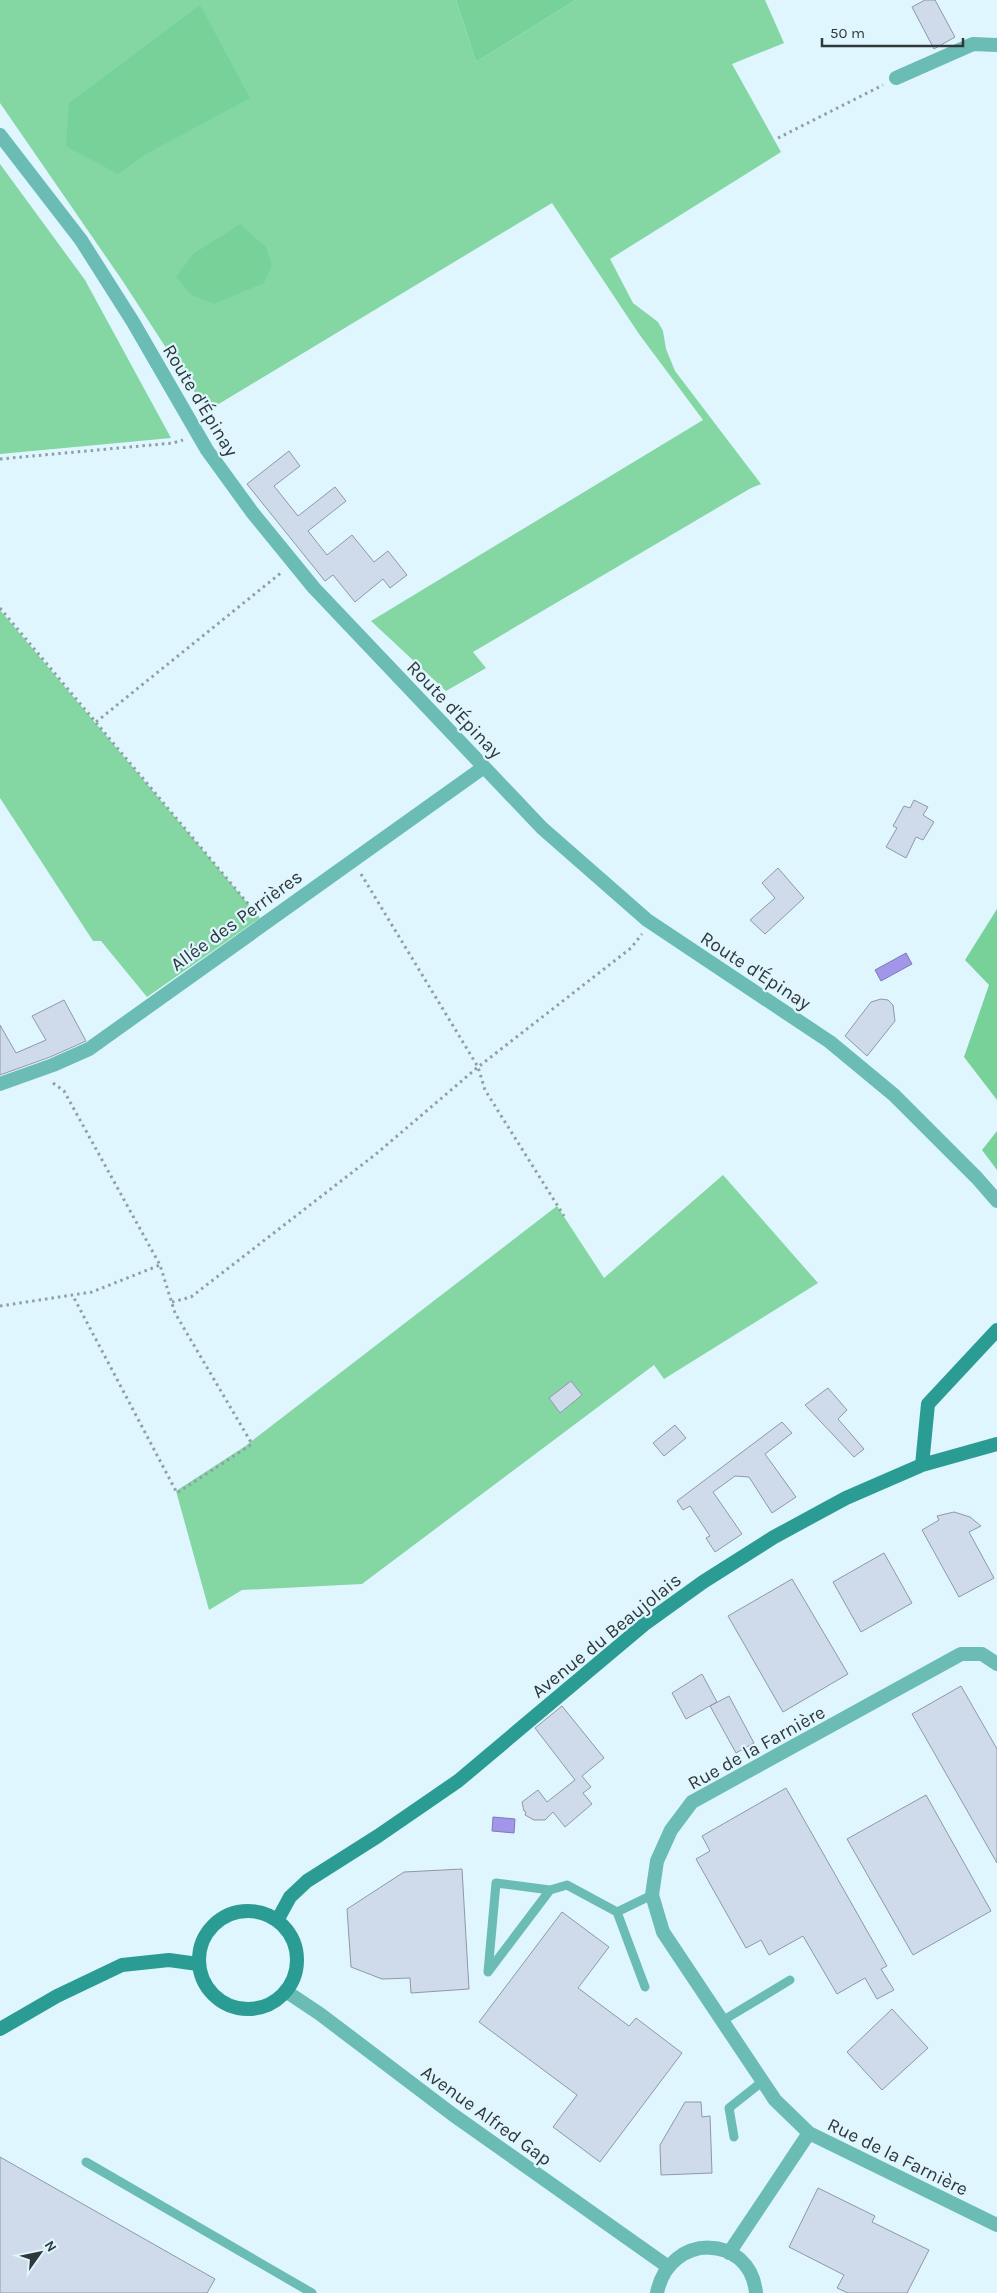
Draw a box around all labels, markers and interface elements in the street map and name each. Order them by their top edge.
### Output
scale bar [822,15,963,47]
text: 50 m [830,24,865,42]
street label: Route d'Épinay [158,340,243,461]
street label: Route d'Épinay [402,656,507,763]
street label: Allée des Perrières [167,866,307,976]
street label: Route d'Épinay [696,926,815,1015]
street label: Avenue du Beaujolais [528,1569,686,1703]
street label: Rue de la Farnière [684,1701,829,1795]
street label: Avenue Alfred Gap [417,2061,556,2171]
street label: Rue de la Farnière [824,2113,971,2200]
north arrow [15,2228,65,2278]
text: N [41,2237,60,2255]

